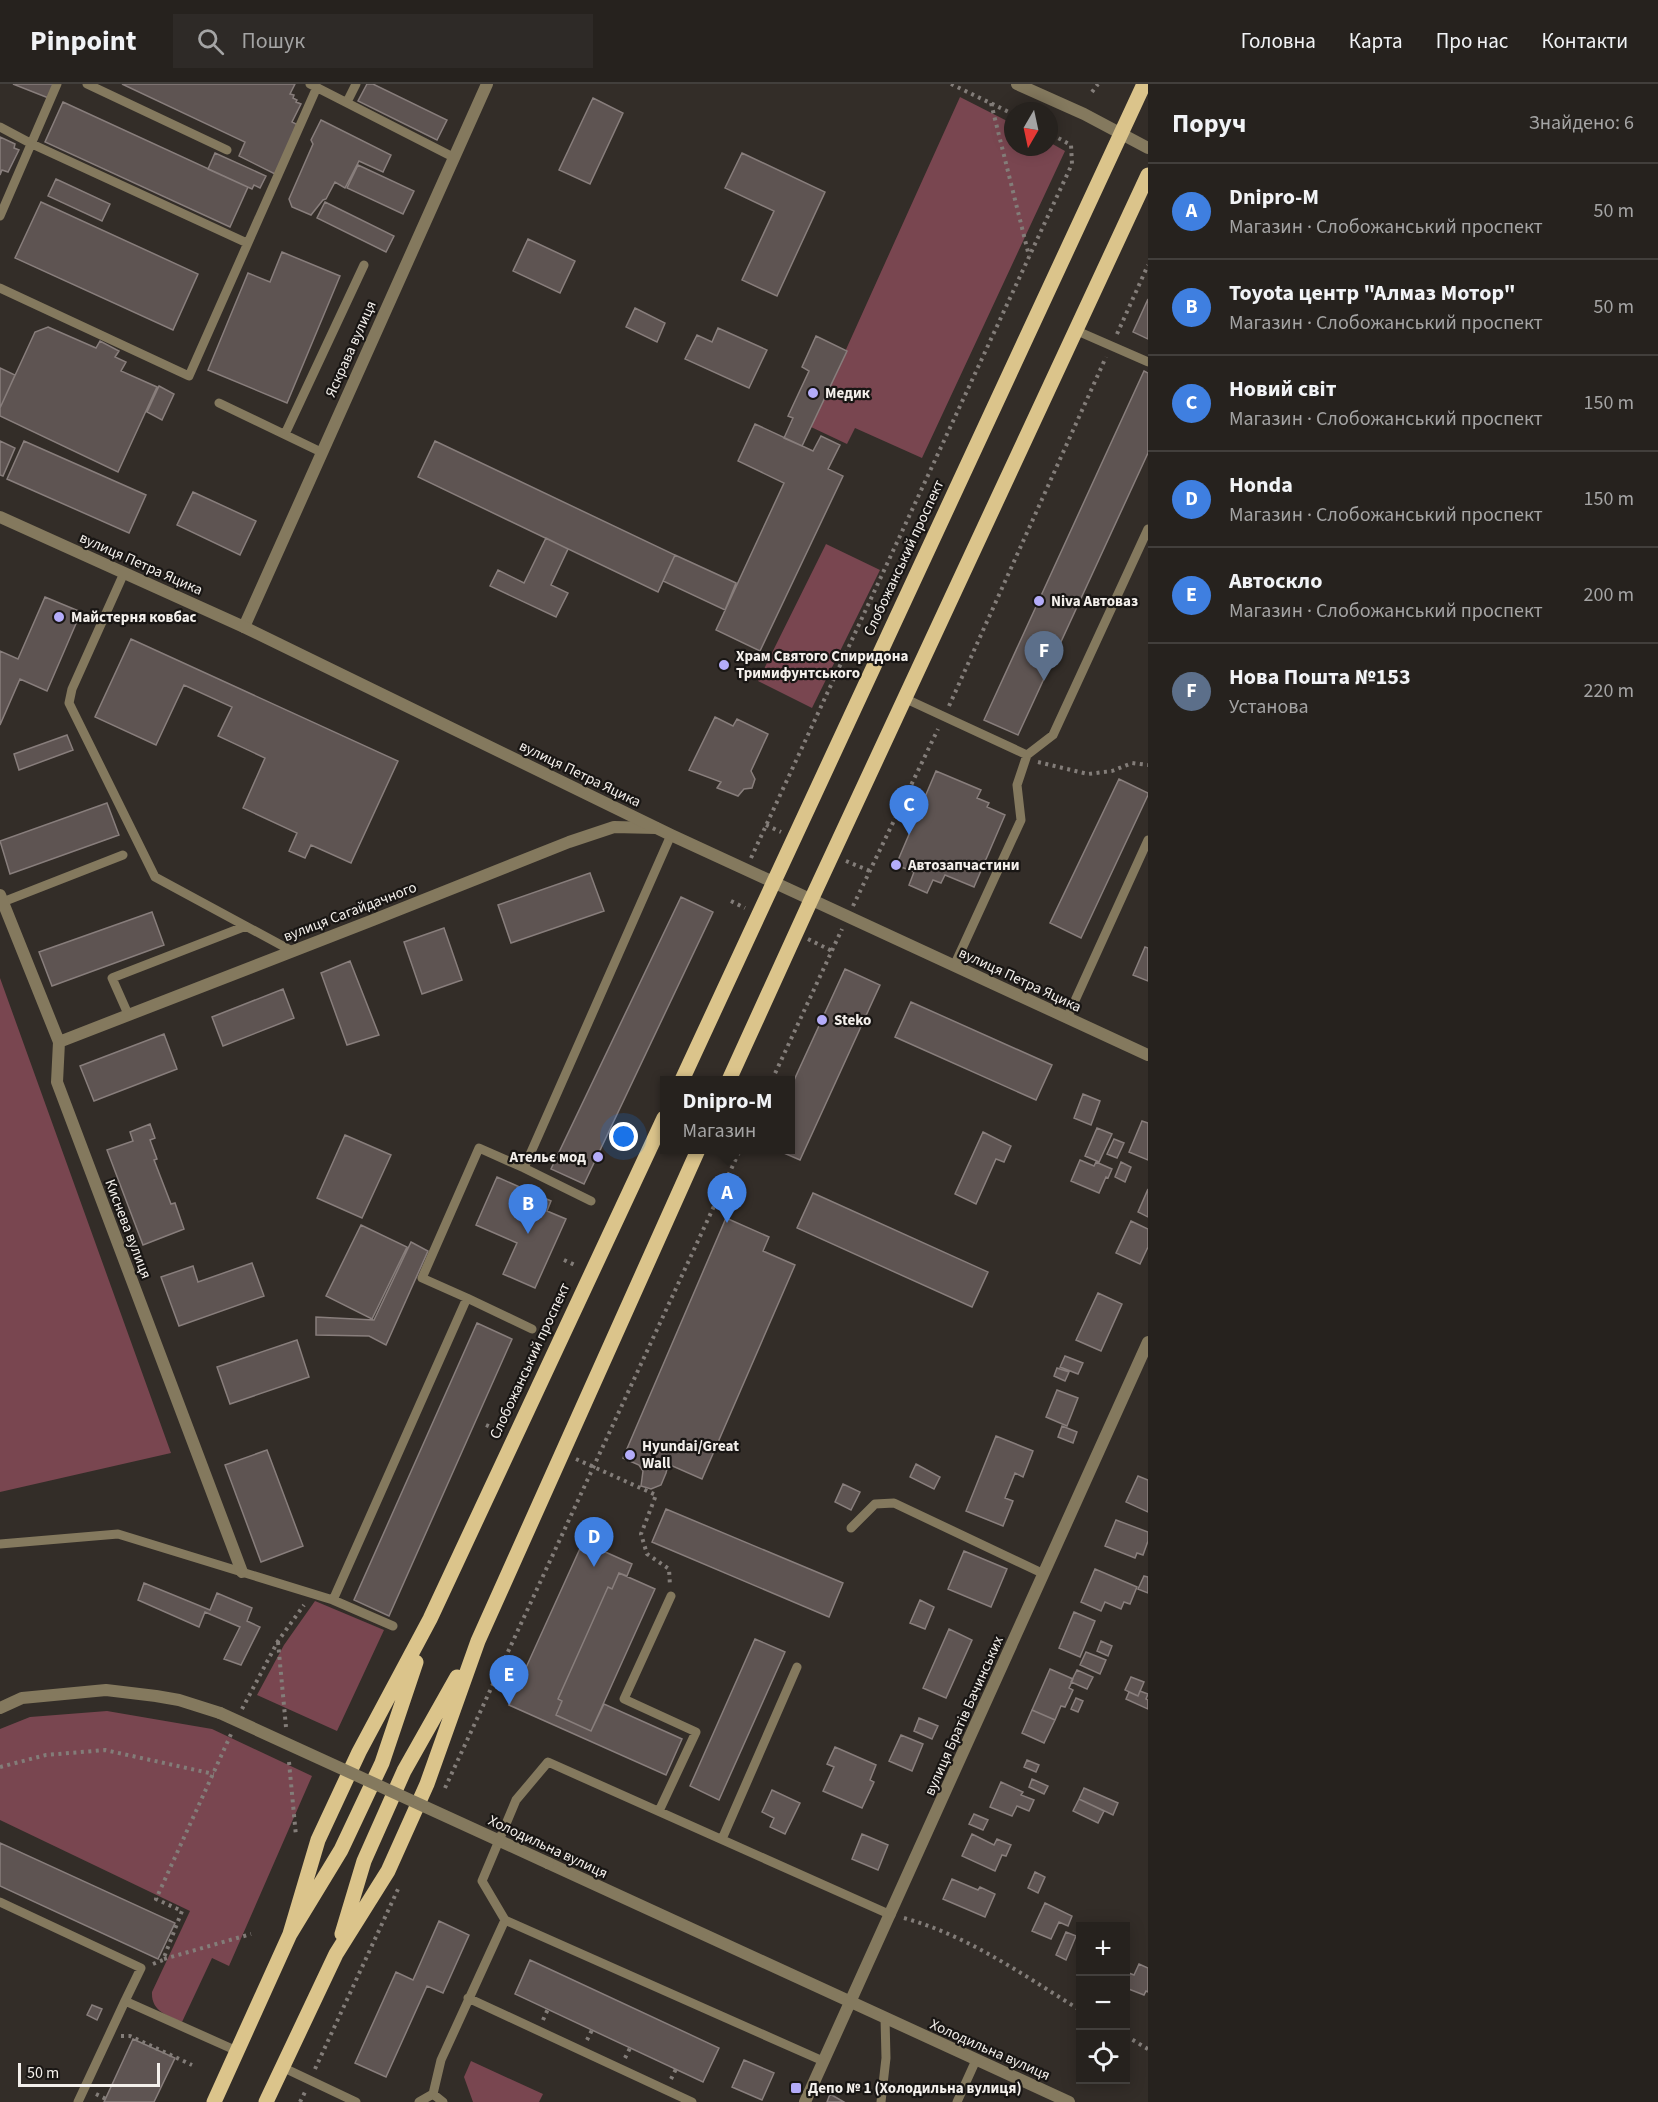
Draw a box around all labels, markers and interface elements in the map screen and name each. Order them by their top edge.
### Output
search box [173,14,593,68]
text: Pinpoint [30,21,137,61]
icon: search [194,25,227,58]
text: Пошук [242,25,305,57]
text: Головна [1241,26,1316,56]
text: Карта [1349,26,1403,56]
text: Про нас [1436,26,1508,56]
text: Контакти [1541,26,1628,56]
north arrow [1004,102,1058,156]
text: Поруч [1172,105,1246,142]
text: Знайдено: 6 [1529,109,1634,137]
text: Dnipro-M [1229,181,1319,213]
text: A [1186,197,1197,225]
text: 50 m [1594,197,1634,225]
text: Магазин · Слобожанський проспект [1229,213,1543,241]
text: Toyota центр "Алмаз Мотор" [1229,277,1516,309]
text: B [1185,293,1198,321]
text: 50 m [1594,293,1634,321]
street label: Яскрава вулиця [320,297,382,401]
text: Магазин · Слобожанський проспект [1229,309,1543,337]
text: Новий світ [1229,373,1337,405]
place label: Медик [825,383,871,404]
marker: Медик [806,386,820,400]
text: C [1186,389,1197,417]
text: 150 m [1584,389,1634,417]
text: Магазин · Слобожанський проспект [1229,405,1543,433]
text: Honda [1229,469,1293,501]
street label: Слобожанський проспект [859,476,949,640]
text: D [1185,485,1198,513]
text: 150 m [1584,485,1634,513]
text: Магазин · Слобожанський проспект [1229,501,1543,529]
street label: вулиця Петра Яцика [76,527,206,601]
text: Автоскло [1229,565,1322,597]
text: E [1186,581,1197,609]
text: 200 m [1584,581,1634,609]
place label: Niva Автоваз [1051,591,1138,612]
marker: Niva Автоваз [1032,594,1046,608]
text: Магазин · Слобожанський проспект [1229,597,1543,625]
place label: Майстерня ковбас [71,607,197,628]
marker: Майстерня ковбас [52,610,66,624]
pin: F [1024,632,1064,681]
place label: Храм Святого Спиридона Тримифунтського [736,646,908,684]
marker: Храм Святого Спиридона Тримифунтського [717,658,731,672]
text: Нова Пошта №153 [1229,661,1411,693]
text: F [1186,677,1197,705]
text: 220 m [1584,677,1634,705]
text: Установа [1229,693,1309,721]
street label: вулиця Петра Яцика [516,735,644,813]
pin: C [890,786,928,835]
place label: Автозапчастини [907,855,1019,876]
marker: Автозапчастини [889,858,903,872]
street label: вулиця Сагайдачного [280,877,420,947]
street label: вулиця Петра Яцика [955,942,1085,1018]
place label: Steko [834,1010,871,1031]
marker: Steko [815,1013,829,1027]
popup [660,1076,795,1154]
text: Dnipro-M [682,1085,773,1117]
text: Магазин [682,1117,756,1145]
your location [609,1122,638,1151]
place label: Ательє мод [508,1147,586,1168]
marker: Ательє мод [591,1150,605,1164]
pin: A [708,1174,746,1223]
street label: Киснева вулиця [99,1176,157,1282]
pin: B [508,1184,548,1234]
street label: Слобожанський проспект [485,1279,575,1443]
place label: Hyundai/Great Wall [642,1436,739,1474]
marker: Hyundai/Great Wall [623,1448,637,1462]
pin: D [574,1518,614,1567]
street label: вулиця Братів Бачинських [919,1632,1009,1799]
pin: E [490,1656,528,1705]
street label: Холодильна вулиця [485,1810,611,1884]
map controls [1076,1922,1130,2084]
button: + [1076,1922,1130,1976]
button: − [1076,1976,1130,2030]
street label: Холодильна вулиця [927,2014,1053,2086]
button: locate [1076,2030,1130,2084]
scale bar [18,2060,160,2088]
text: 50 m [27,2062,59,2084]
place label: Депо № 1 (Холодильна вулиця) [808,2078,1022,2099]
marker: Депо № 1 (Холодильна вулиця) [789,2081,803,2095]

